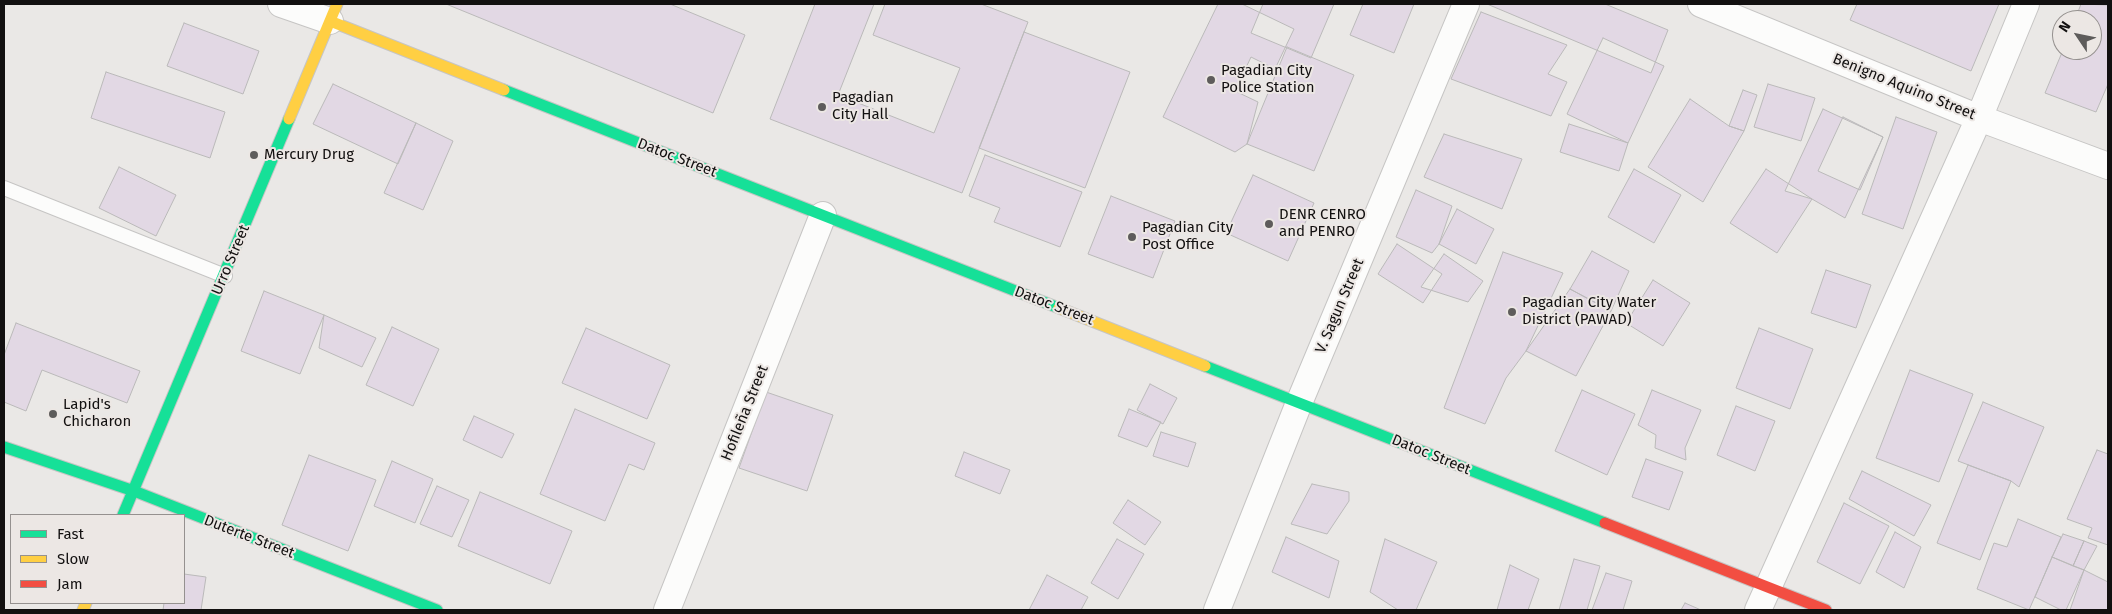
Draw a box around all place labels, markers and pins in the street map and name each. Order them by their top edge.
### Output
place label: Pagadian City Police Station [1221,62,1315,97]
marker: Pagadian City Police Station [1205,74,1217,86]
place label: Pagadian City Hall [832,89,894,124]
marker: Pagadian City Hall [816,101,828,113]
place label: Mercury Drug [264,146,354,164]
marker: Mercury Drug [248,149,260,161]
place label: DENR CENRO and PENRO [1279,206,1366,241]
marker: DENR CENRO and PENRO [1263,218,1275,230]
place label: Pagadian City Post Office [1142,219,1233,254]
marker: Pagadian City Post Office [1126,231,1138,243]
place label: Pagadian City Water District (PAWAD) [1522,294,1656,329]
marker: Pagadian City Water District (PAWAD) [1506,306,1518,318]
place label: Lapid's Chicharon [63,396,131,431]
marker: Lapid's Chicharon [47,408,59,420]

